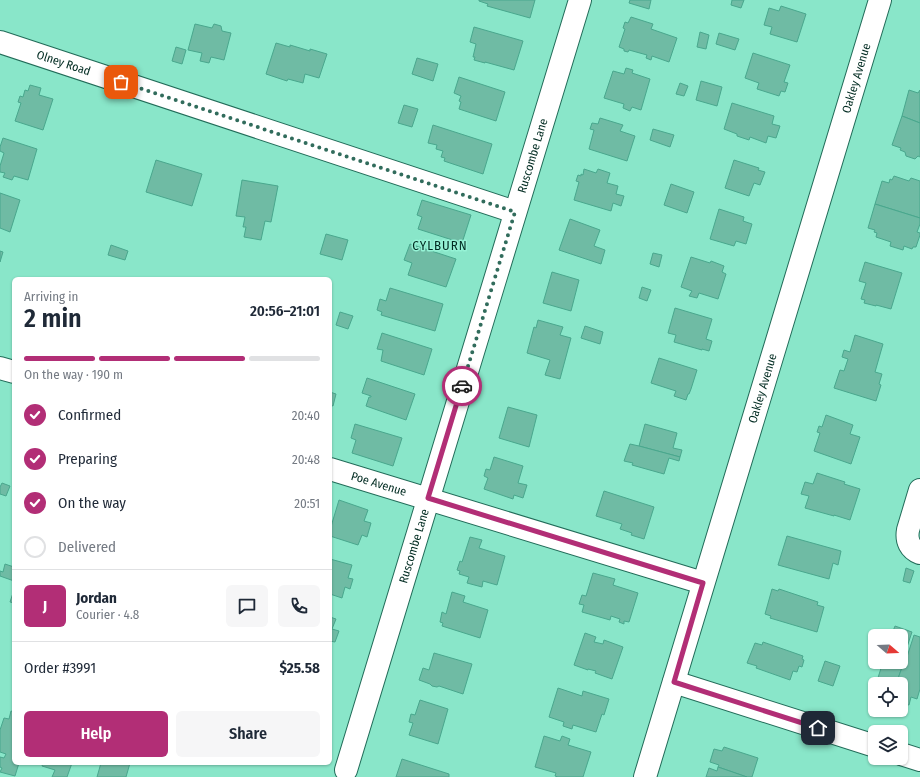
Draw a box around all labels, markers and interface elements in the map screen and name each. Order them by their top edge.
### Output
street label: Oakley Avenue [839,42,873,115]
street label: Olney Road [35,48,92,78]
pin [104,65,138,99]
icon: bag [110,71,132,93]
street label: Ruscombe Lane [515,117,551,195]
district label: CYLBURN [412,238,468,253]
text: Arriving in [24,289,78,304]
text: 20:56–21:01 [250,302,320,320]
text: 2 min [24,303,82,334]
street label: Oakley Avenue [745,352,780,425]
courier [442,366,482,406]
text: On the way · 190 m [24,367,123,382]
icon: car [451,375,473,397]
icon: check [24,404,46,426]
text: Confirmed [58,406,121,424]
text: 20:40 [292,408,320,423]
icon: check [24,448,46,470]
text: Preparing [58,450,117,468]
text: 20:48 [292,452,320,467]
street label: Poe Avenue [349,469,408,499]
icon: check [24,492,46,514]
text: On the way [58,494,126,512]
text: 20:51 [294,496,320,511]
street label: Ruscombe Lane [396,507,432,585]
text: Delivered [58,538,116,556]
button: chat [226,585,268,627]
button: phone [278,585,320,627]
text: Jordan [76,589,117,607]
text: J [43,597,47,615]
text: Courier · 4.8 [76,607,139,622]
north arrow [868,629,908,669]
map controls [868,629,908,765]
text: Order #3991 [24,659,96,677]
text: $25.58 [279,659,320,677]
button: locate [868,677,908,717]
button: Help [24,711,168,757]
button: Share [176,711,320,757]
pin [801,711,835,745]
icon: home [807,717,829,739]
button: layers [868,725,908,765]

